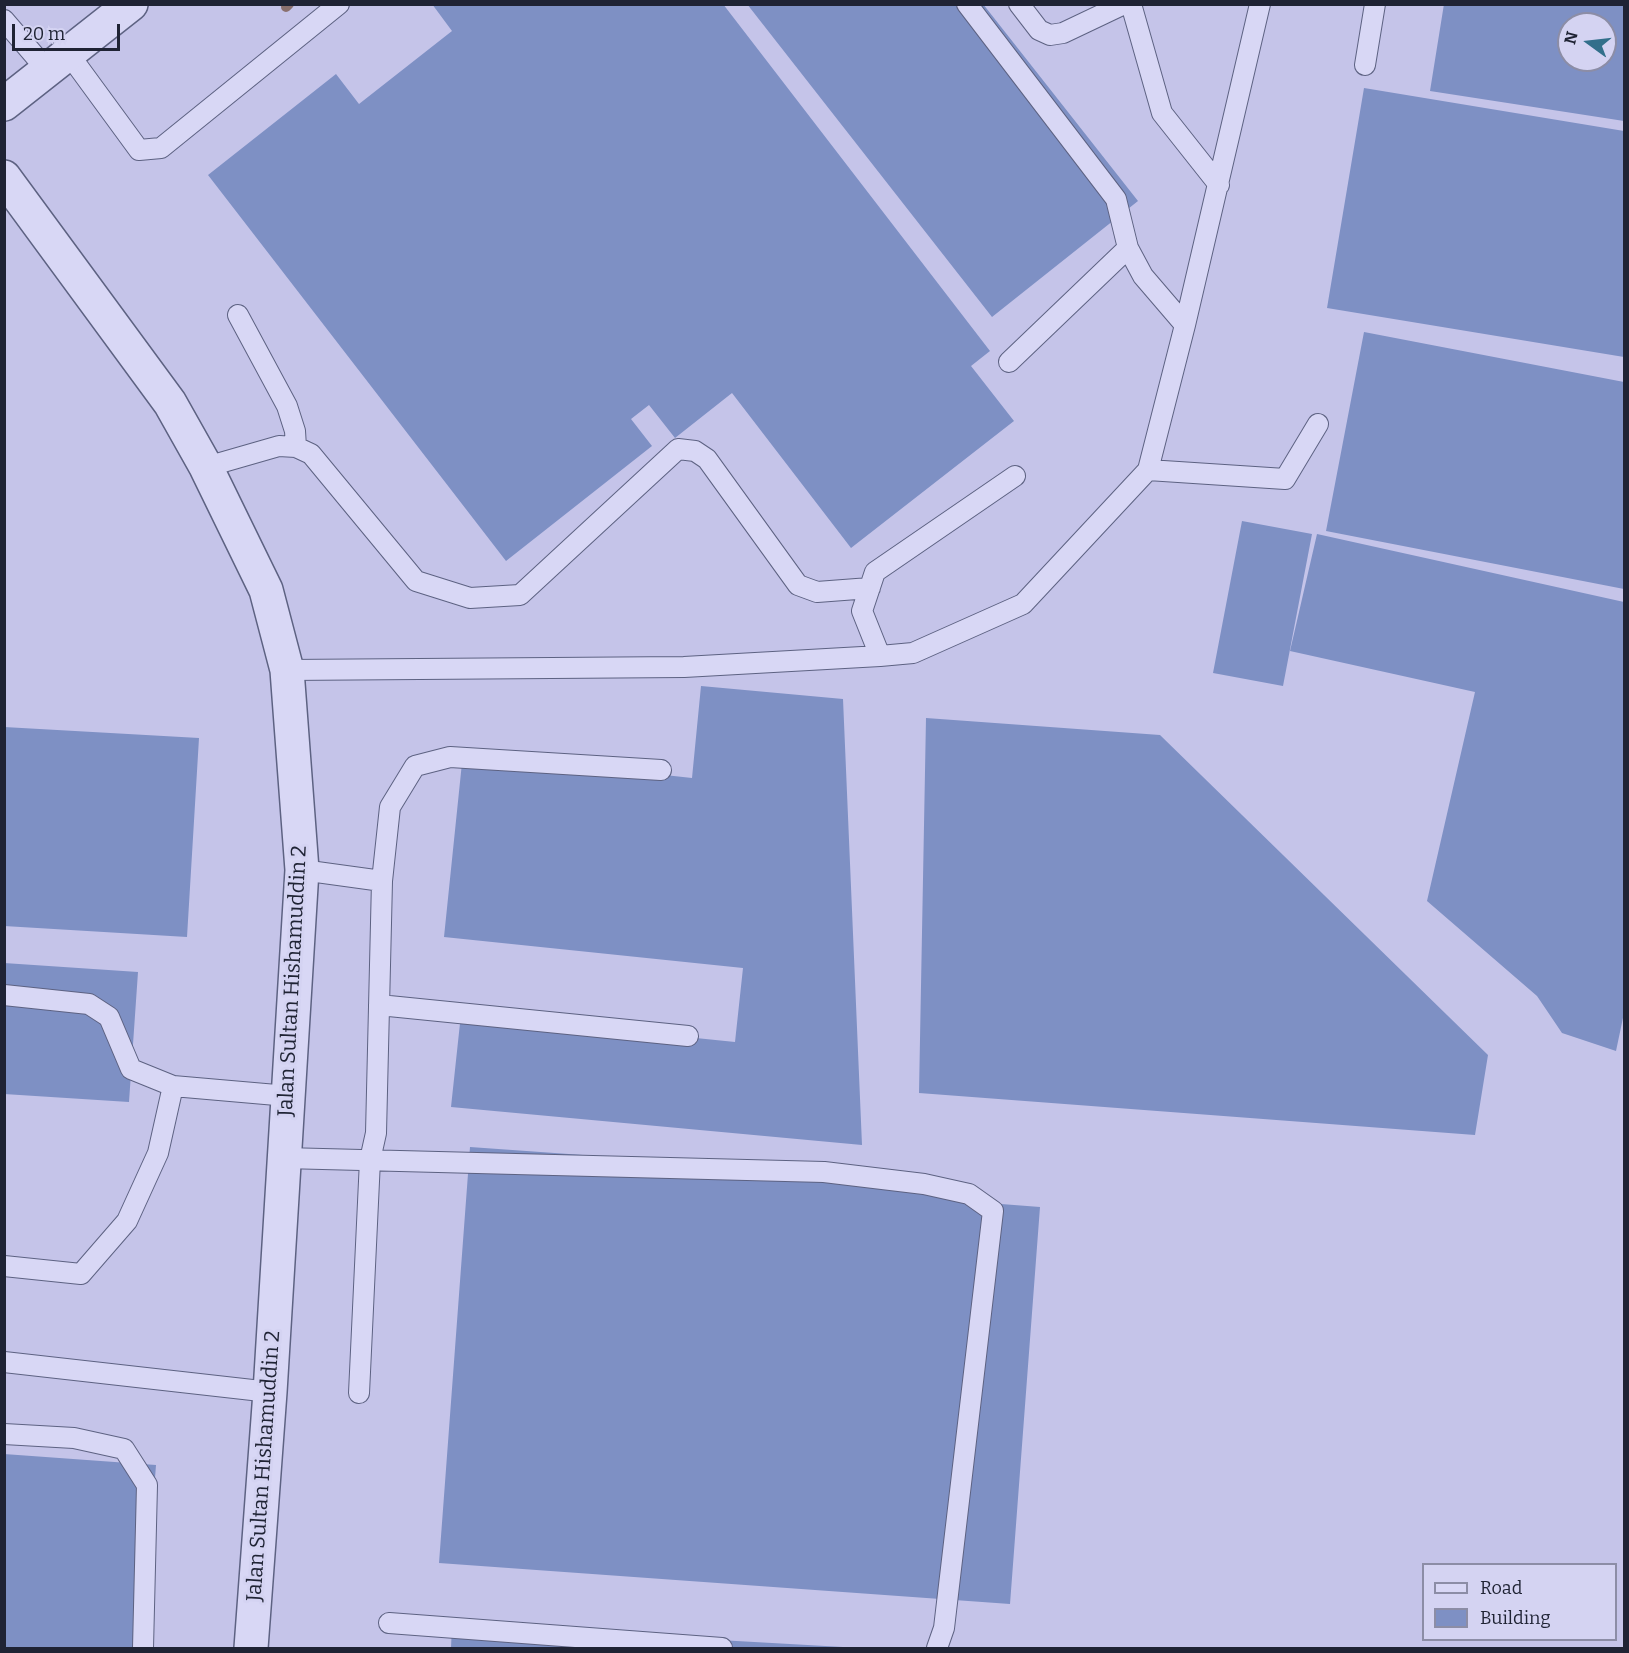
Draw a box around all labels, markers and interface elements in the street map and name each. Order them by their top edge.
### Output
scale bar [15,12,123,50]
north arrow [1557,12,1617,72]
text: 20 m [23,23,65,45]
text: N [1560,29,1582,46]
street label: Jalan Sultan Hishamuddin 2 [273,845,313,1117]
street label: Jalan Sultan Hishamuddin 2 [242,1330,286,1602]
legend [1422,1563,1617,1641]
text: Road [1480,1577,1522,1599]
text: Building [1480,1607,1551,1629]

